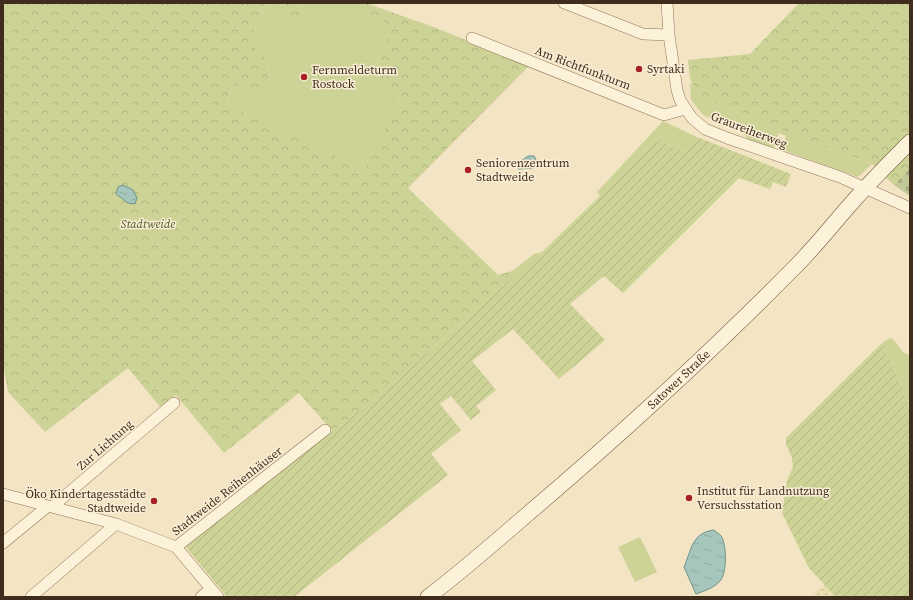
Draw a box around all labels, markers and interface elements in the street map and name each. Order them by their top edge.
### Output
street label: Am Richtfunkturm [533,42,633,94]
place label: Syrtaki [647,61,685,77]
place label: Fernmeldeturm Rostock [312,62,397,92]
marker: Syrtaki [634,64,644,74]
marker: Fernmeldeturm Rostock [299,72,309,82]
street label: Graureiherweg [708,108,790,152]
place label: Seniorenzentrum Stadtweide [476,155,570,185]
marker: Seniorenzentrum Stadtweide [463,165,473,175]
park label: Stadtweide [121,216,175,232]
street label: Satower Straße [644,346,713,413]
street label: Zur Lichtung [74,416,136,474]
street label: Stadtweide Reihenhäuser [169,443,285,539]
place label: Institut für Landnutzung Versuchsstation [697,483,829,513]
place label: Öko Kindertagesstädte Stadtweide [25,486,146,516]
marker: Institut für Landnutzung Versuchsstation [684,493,694,503]
marker: Öko Kindertagesstädte Stadtweide [149,496,159,506]

